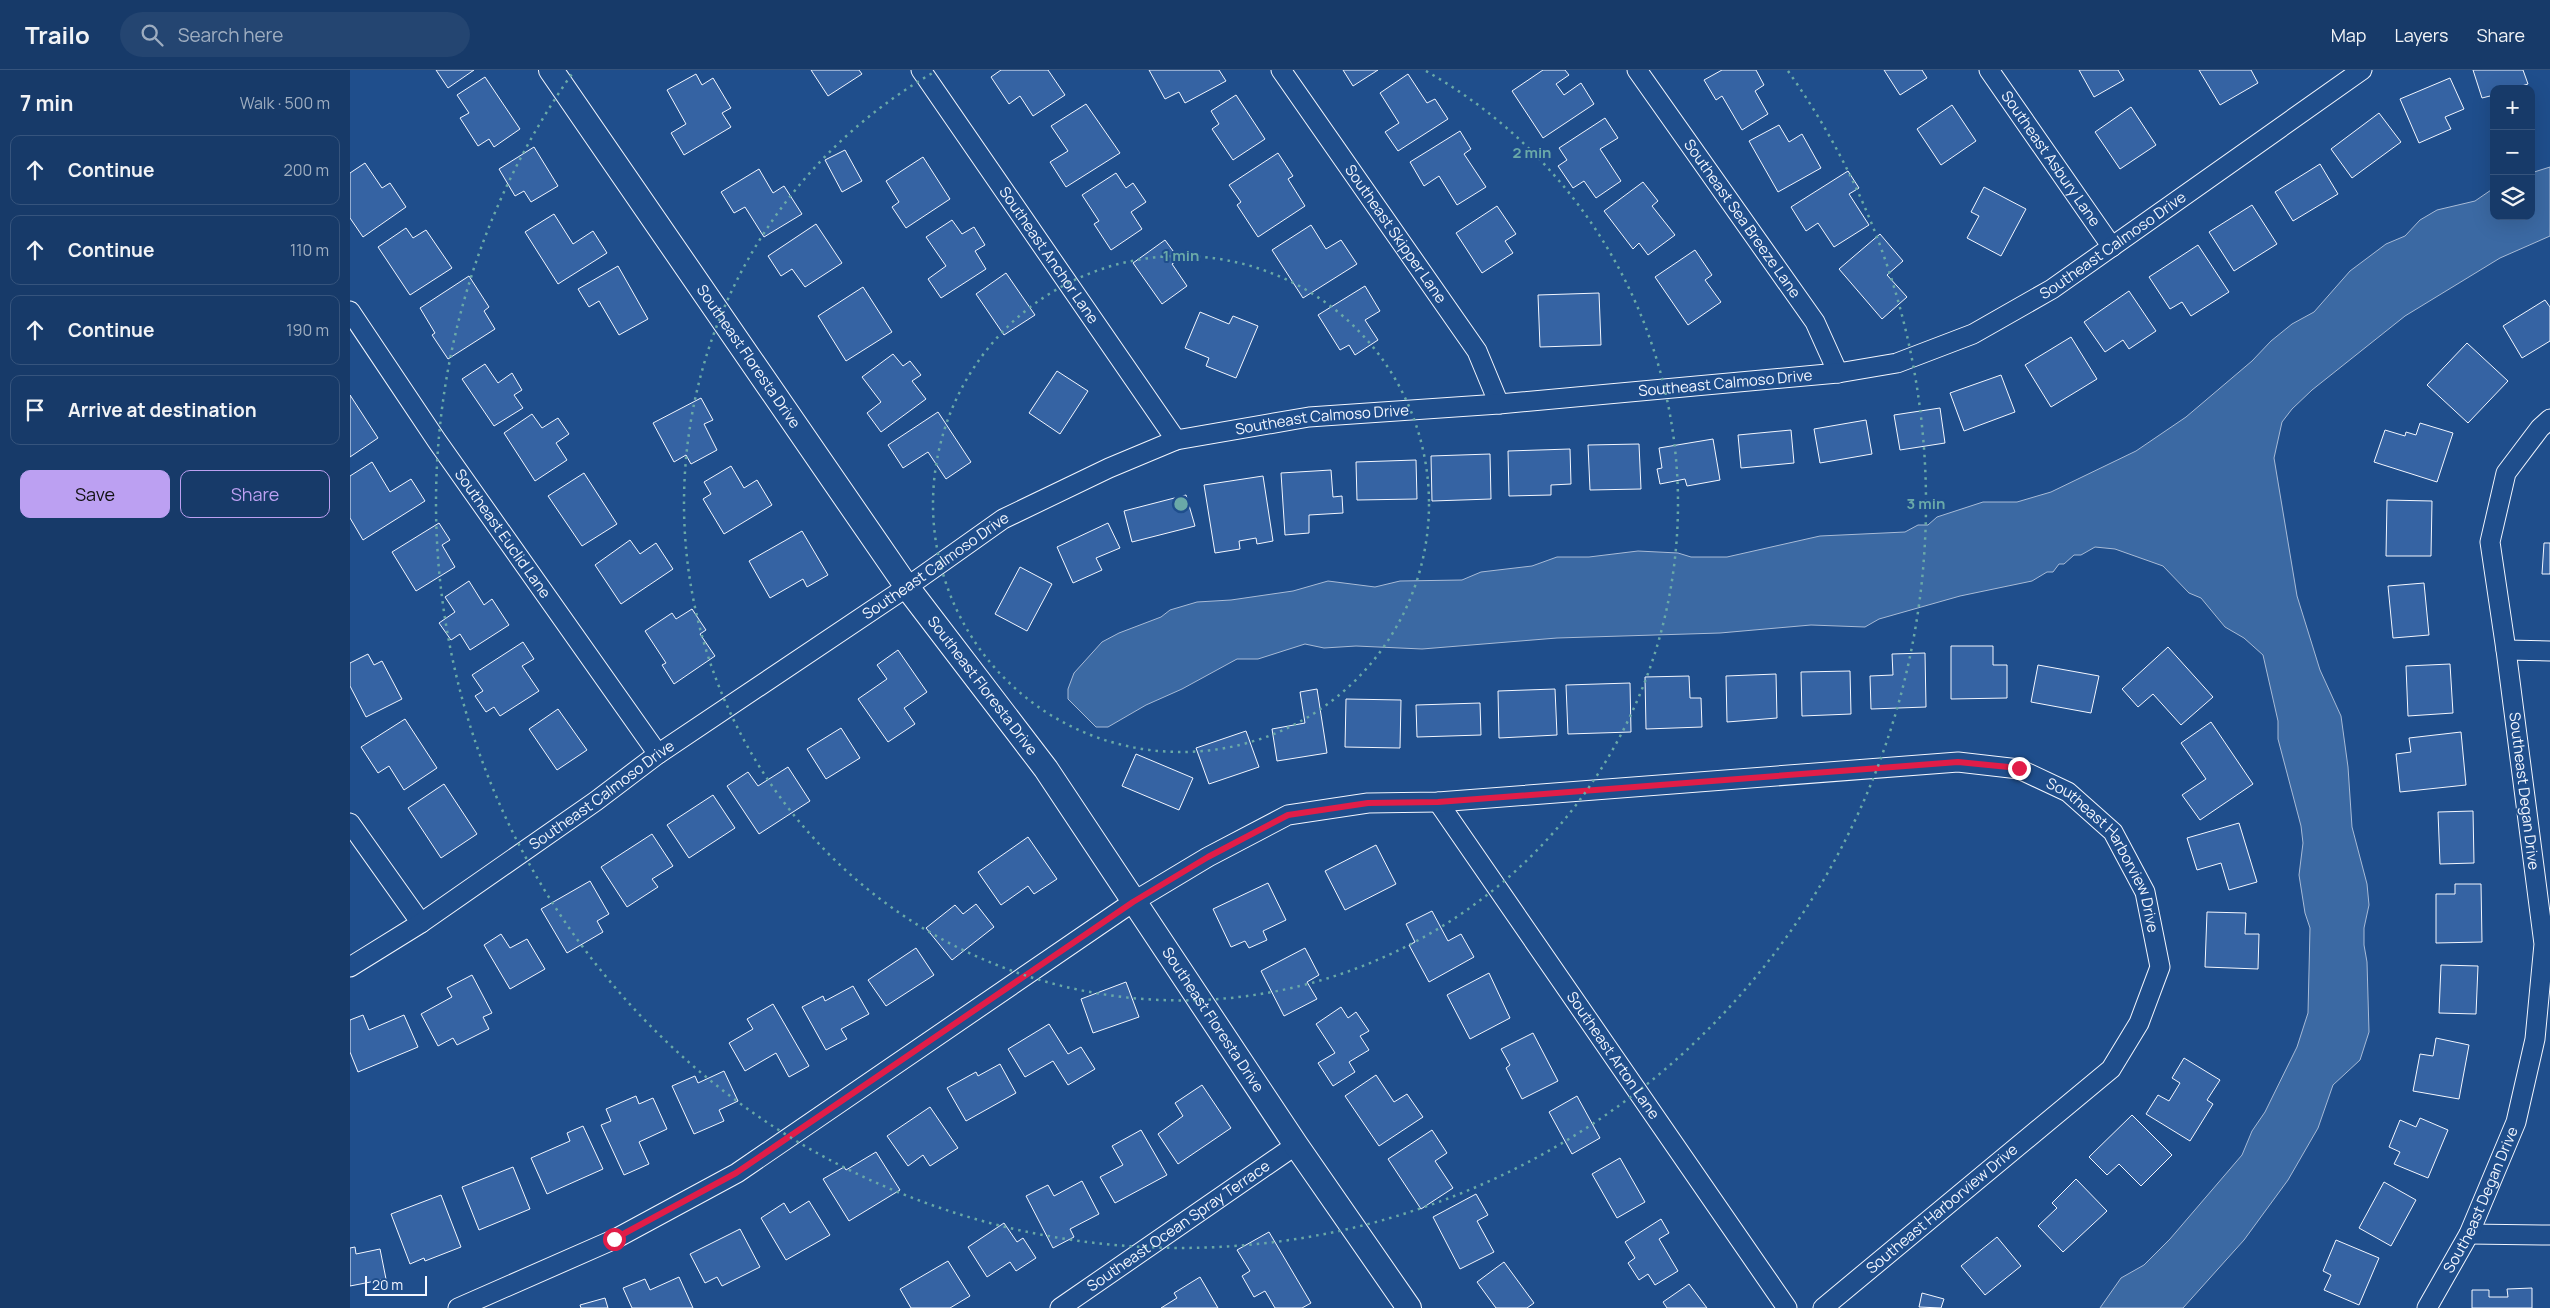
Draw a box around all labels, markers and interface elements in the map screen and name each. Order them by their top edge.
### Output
search box [120,12,470,57]
text: Trailo [25,18,90,51]
icon: search [138,21,166,49]
text: Search here [178,22,283,48]
text: Map [2331,23,2366,47]
text: Layers [2394,23,2448,47]
text: Share [2476,23,2525,47]
map controls [2490,85,2535,220]
button: + [2490,85,2535,130]
street label: Southeast Asbury Lane [1996,86,2106,231]
text: 7 min [20,89,73,117]
text: Walk · 500 m [240,92,330,114]
button: − [2490,130,2535,175]
street label: Southeast Sea Breeze Lane [1679,135,1806,302]
text: 2 min [1512,142,1552,163]
icon: ahead [21,156,49,184]
text: Continue [68,157,154,183]
text: 200 m [284,159,329,181]
street label: Southeast Skipper Lane [1340,160,1452,307]
button: layers [2490,175,2535,220]
street label: Southeast Anchor Lane [994,182,1104,328]
street label: Southeast Calmoso Drive [2036,186,2190,304]
icon: ahead [21,236,49,264]
text: Continue [68,237,154,263]
text: 110 m [290,239,329,261]
text: 1 min [1163,245,1199,266]
street label: Southeast Floresta Drive [692,280,806,433]
icon: ahead [21,316,49,344]
text: Continue [68,317,154,343]
text: 190 m [286,319,329,341]
street label: Southeast Calmoso Drive [1637,364,1813,401]
icon: arrive [21,396,49,424]
text: Arrive at destination [68,397,257,423]
street label: Southeast Calmoso Drive [1233,399,1410,440]
street label: Southeast Euclid Lane [450,465,556,603]
button: Save [20,470,170,518]
button: Share [180,470,330,518]
text: 3 min [1907,493,1945,514]
centre of rings [1172,495,1190,513]
street label: Southeast Calmoso Drive [858,507,1012,624]
street label: Southeast Floresta Drive [923,611,1043,760]
street label: Southeast Degan Drive [2504,711,2545,871]
street label: Southeast Calmoso Drive [525,735,678,855]
route end [2008,757,2031,780]
street label: Southeast Harborview Drive [2043,772,2164,934]
street label: Southeast Floresta Drive [1157,943,1269,1096]
street label: Southeast Arton Lane [1562,987,1665,1124]
street label: Southeast Degan Drive [2438,1123,2523,1277]
street label: Southeast Harborview Drive [1861,1139,2022,1278]
street label: Southeast Ocean Spray Terrace [1083,1155,1274,1296]
route start [603,1228,626,1251]
scale bar [365,1273,428,1296]
text: 20 m [372,1275,403,1294]

